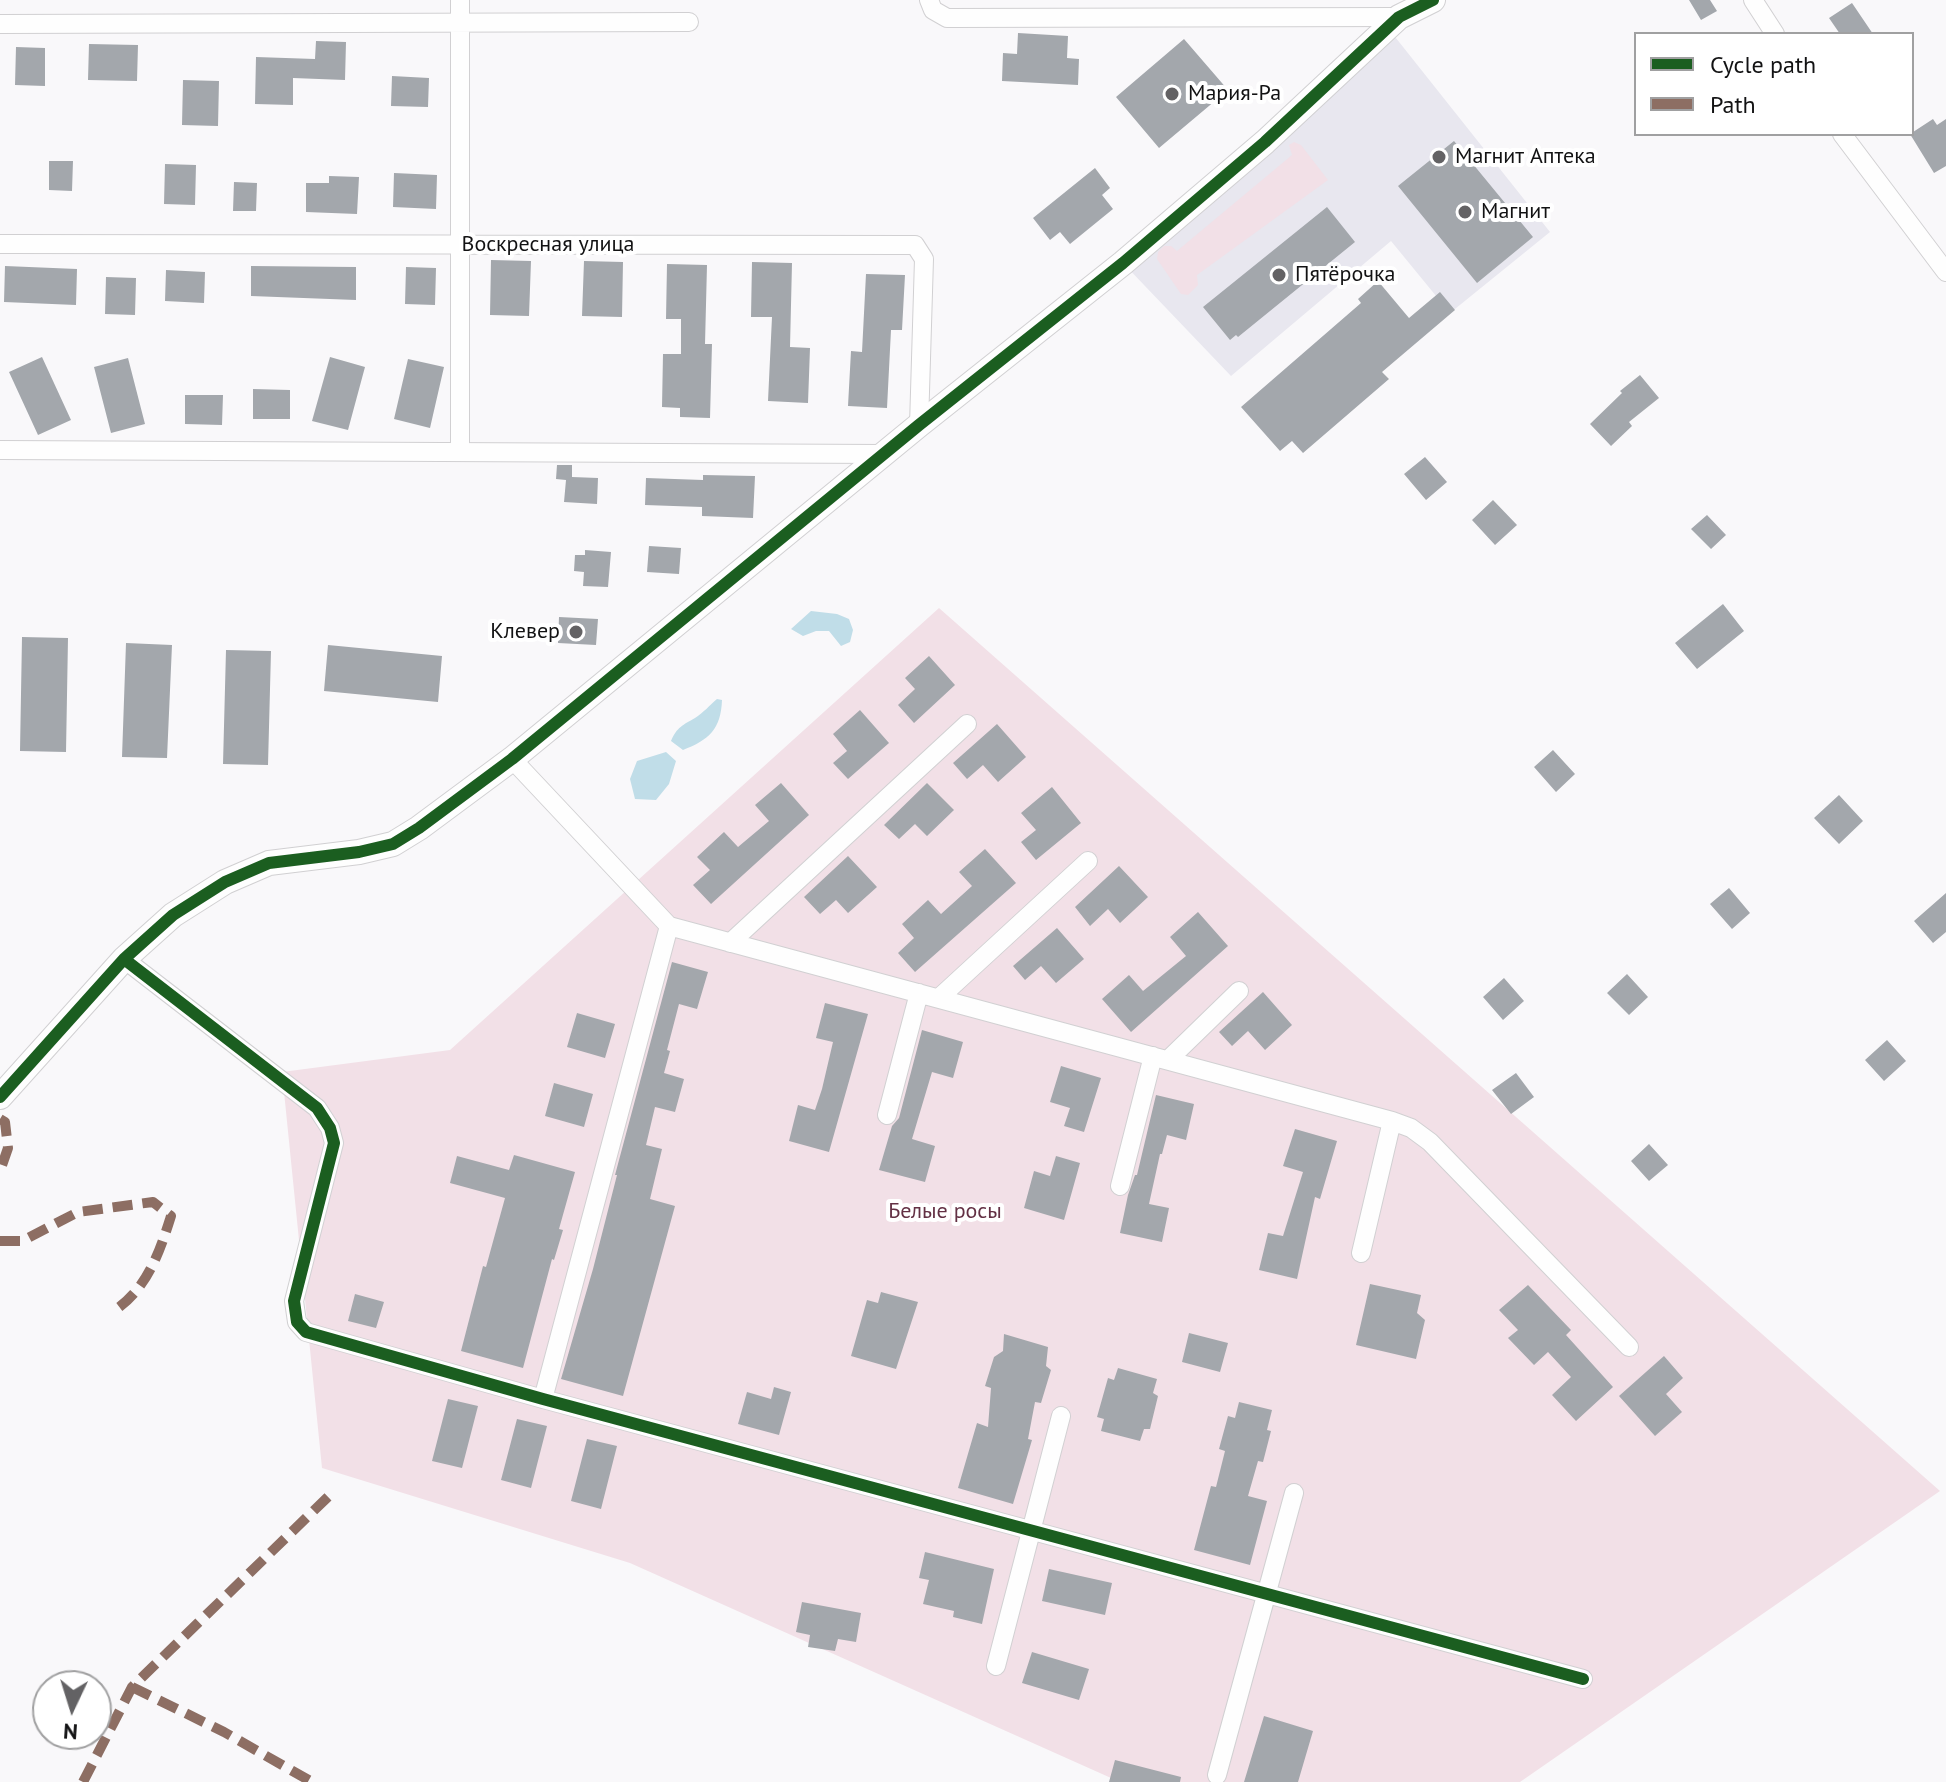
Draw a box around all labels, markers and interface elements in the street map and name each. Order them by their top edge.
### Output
legend [1634,32,1914,136]
text: Cycle path [1710,49,1816,80]
place label: Мария-Ра [1188,81,1281,107]
marker: Мария-Ра [1163,85,1181,103]
text: Path [1710,89,1756,120]
place label: Магнит Аптека [1455,144,1596,170]
marker: Магнит Аптека [1430,148,1448,166]
place label: Магнит [1481,199,1550,225]
marker: Магнит [1456,203,1474,221]
street label: Воскресная улица [462,232,634,258]
place label: Пятёрочка [1295,262,1395,288]
marker: Пятёрочка [1270,266,1288,284]
place label: Клевер [490,619,560,645]
marker: Клевер [567,623,585,641]
park label: Белые росы [888,1199,1002,1225]
north arrow [32,1670,112,1750]
text: N [62,1717,79,1746]

